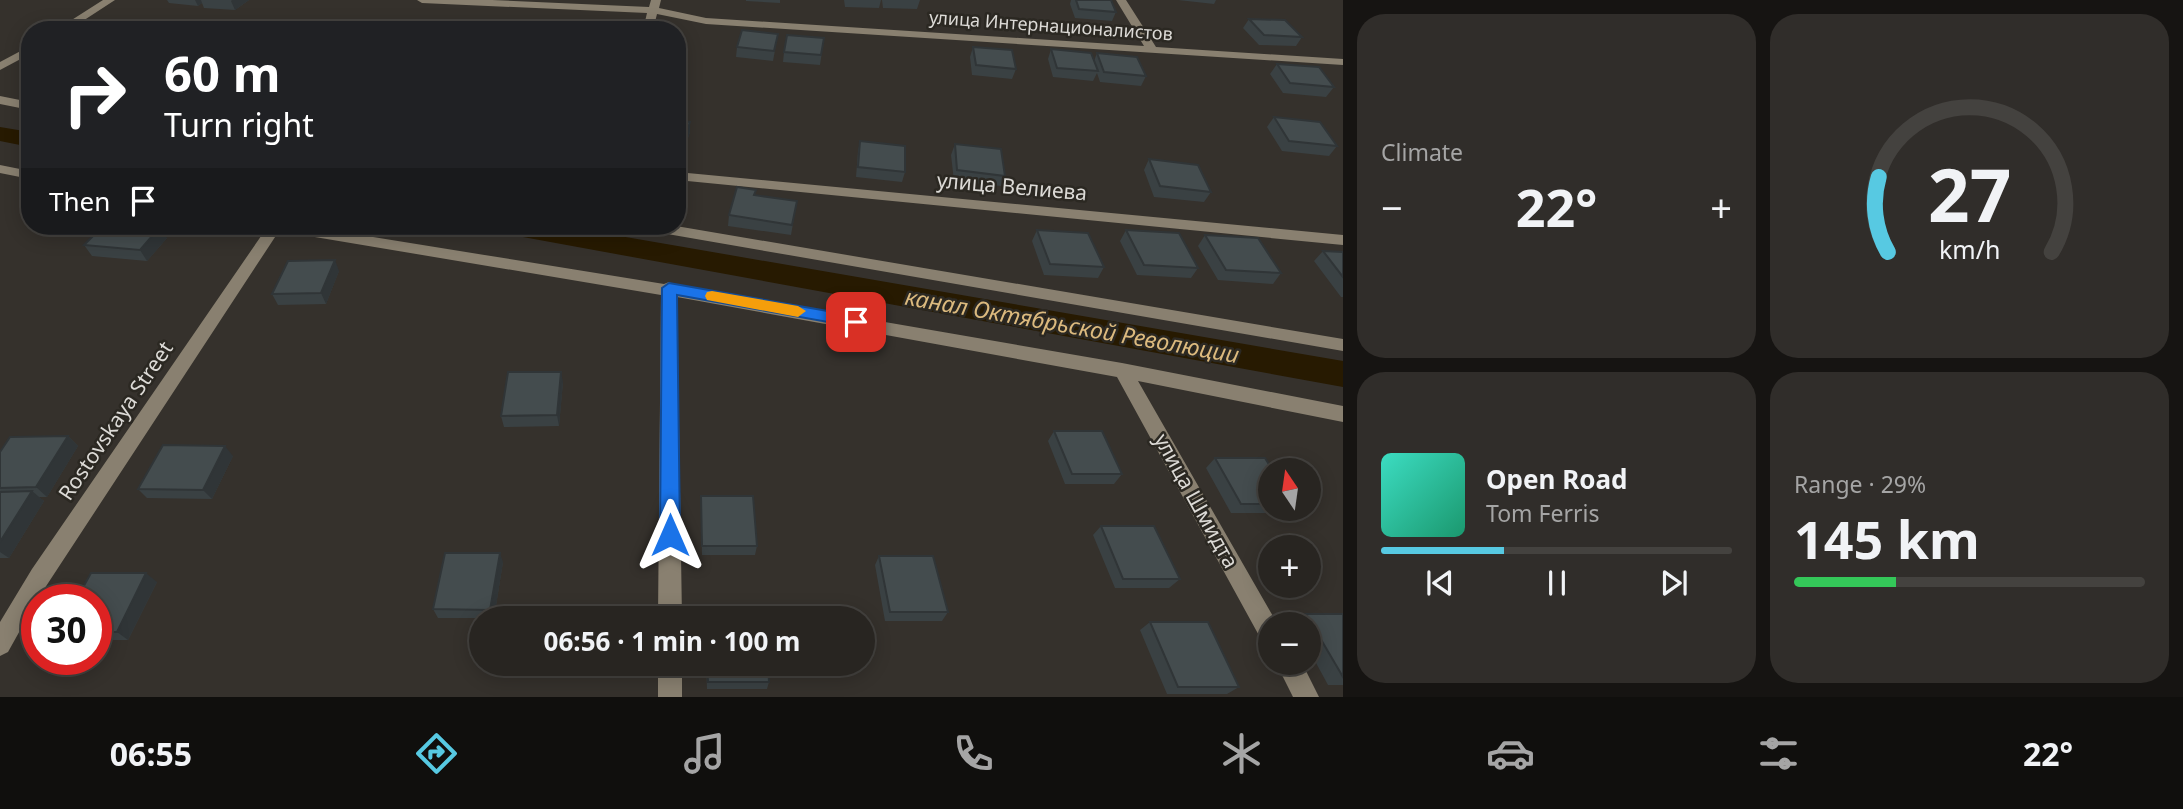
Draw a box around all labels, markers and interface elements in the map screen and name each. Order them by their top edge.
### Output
street label: улица Интернационалистов [928,5,1174,45]
text: 60 m [164,40,281,106]
icon: right [49,49,140,140]
text: Turn right [164,103,314,146]
text: Climate [1381,136,1463,168]
text: 27 [1928,144,2011,243]
street label: улица Велиева [936,165,1088,207]
text: 22° [1516,171,1597,242]
text: − [1381,181,1403,233]
text: + [1710,181,1732,233]
icon: arrive [124,182,162,220]
text: Then [49,183,110,219]
text: km/h [1939,232,2000,266]
water label: канал Октябрьской Революции [903,280,1242,370]
pin [826,292,886,352]
icon: arrive [837,303,875,341]
street label: Rostovskaya Street [52,335,179,505]
street label: улица Шмидта [1148,428,1245,573]
north arrow [1258,458,1321,522]
map controls [1258,458,1321,675]
text: Open Road [1486,461,1628,497]
text: Range · 29% [1794,468,1926,500]
text: Tom Ferris [1486,497,1599,529]
position arrow [633,498,707,572]
text: 145 km [1794,503,1980,574]
button: + [1258,535,1321,598]
icon: previous [1421,564,1459,602]
icon: pause [1538,564,1576,602]
icon: next [1655,564,1693,602]
speed limit sign: 30 [21,584,112,675]
button: − [1258,612,1321,675]
text: 06:56 · 1 min · 100 m [544,623,800,659]
icon: directions [412,729,461,778]
icon: music [680,729,729,778]
icon: phone [949,729,998,778]
icon: climate [1217,729,1266,778]
icon: car [1486,729,1535,778]
icon: filters [1754,729,1803,778]
text: 06:55 [110,732,192,775]
text: 22° [2023,732,2073,775]

